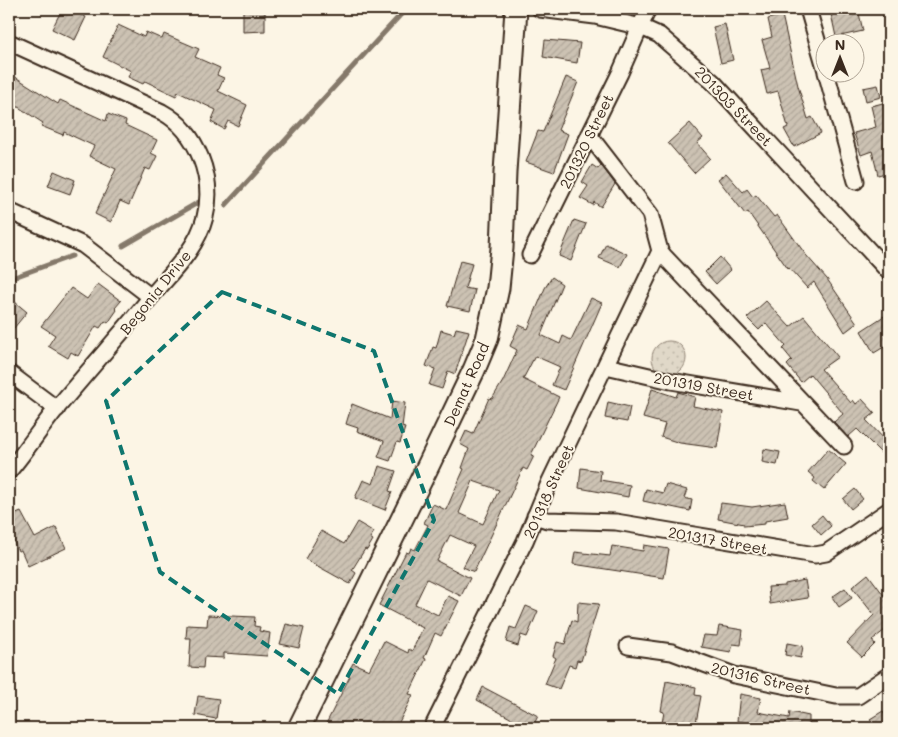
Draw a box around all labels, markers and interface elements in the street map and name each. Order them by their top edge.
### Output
north arrow [816,32,866,82]
text: N [835,35,845,54]
street label: 201303 Street [691,62,777,150]
street label: 201320 Street [554,90,618,192]
street label: Begonia Drive [115,246,195,338]
street label: Demat Road [439,339,493,429]
street label: 201319 Street [652,367,756,405]
street label: 201318 Street [518,441,578,541]
street label: 201317 Street [667,521,769,559]
street label: 201316 Street [709,657,813,699]

